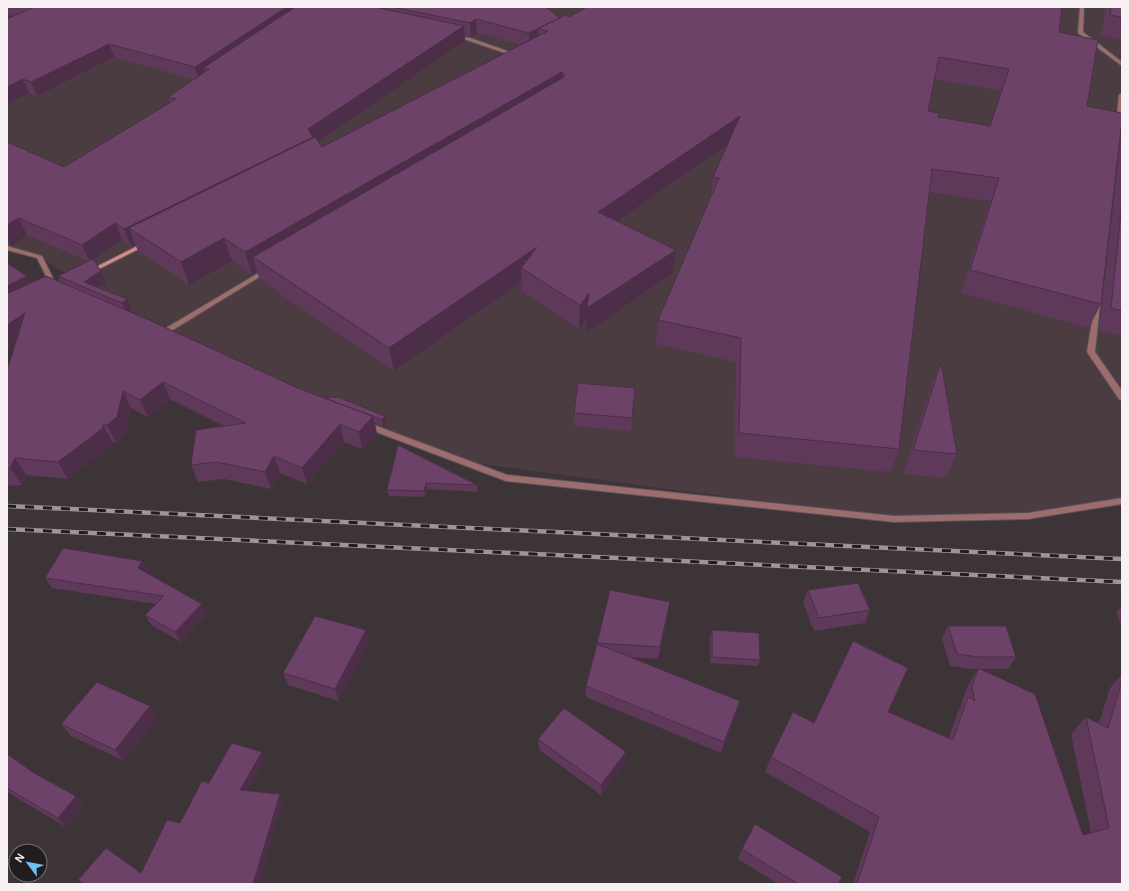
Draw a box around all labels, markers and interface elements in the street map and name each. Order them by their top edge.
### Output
north arrow [8,843,48,883]
text: N [12,851,27,864]

